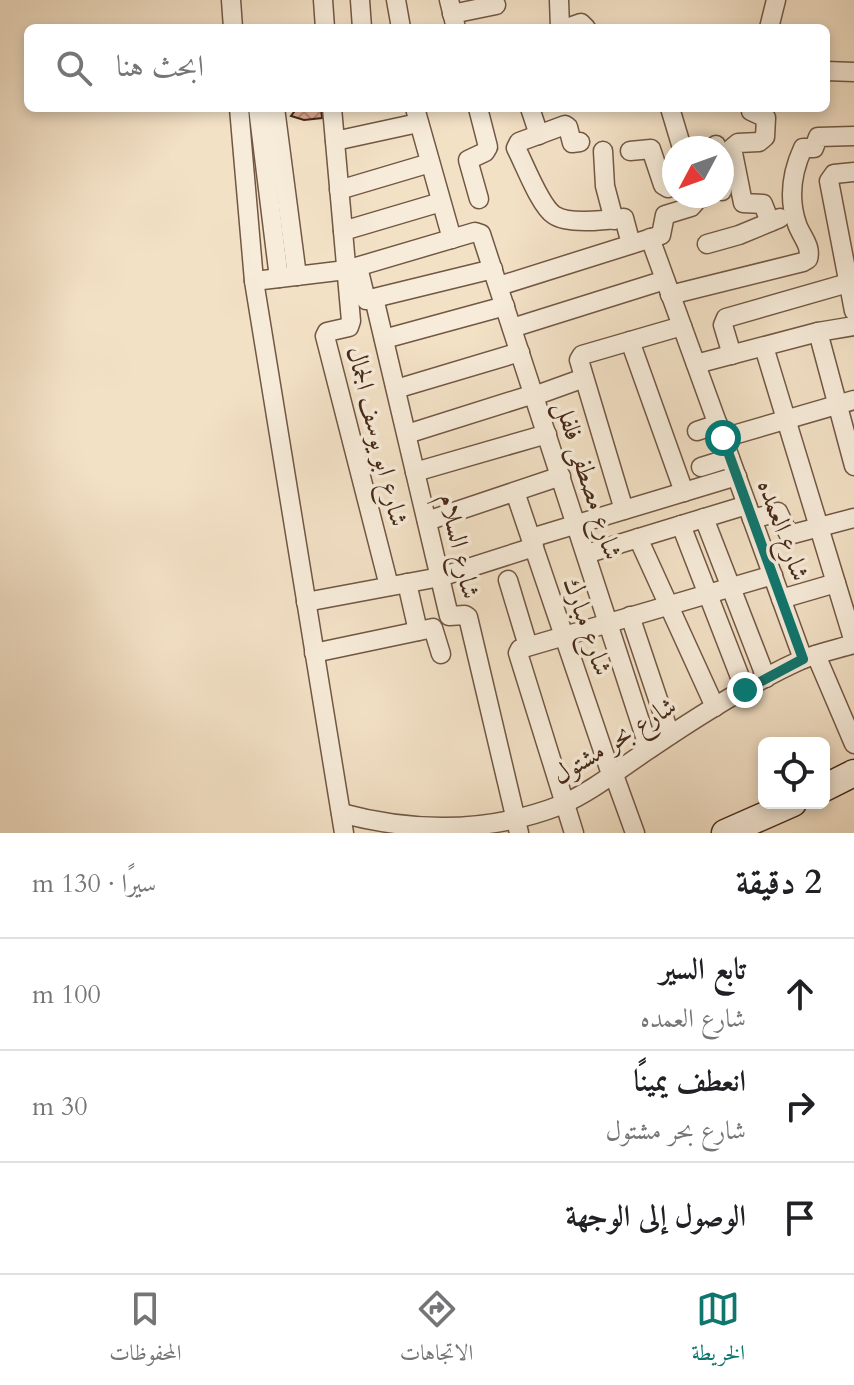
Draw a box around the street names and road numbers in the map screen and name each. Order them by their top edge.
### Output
street label: شارع ابو يوسف الجمال [334,342,417,531]
street label: شارع مصطفى فلفل [543,396,631,565]
street label: شارع العمده [745,475,818,587]
street label: شارع السلام [426,490,489,603]
street label: شارع مبارك [551,572,621,681]
street label: شارع بحر مشتول [545,688,685,796]

